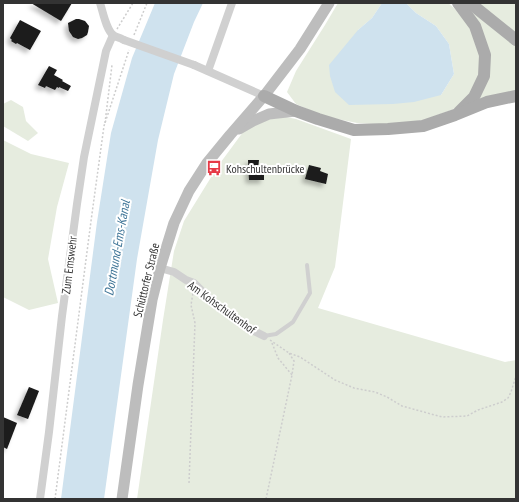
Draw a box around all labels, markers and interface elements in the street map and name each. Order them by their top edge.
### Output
bus stop icon: Kohschultenbrücke [205,159,223,177]
place label: Kohschultenbrücke [226,161,304,176]
water label: Dortmund-Ems-Kanal [100,197,134,297]
street label: Zum Emswehr [58,235,80,295]
street label: Schüttorfer Straße [130,241,162,319]
street label: Am Kohschultenhof [185,277,260,337]

